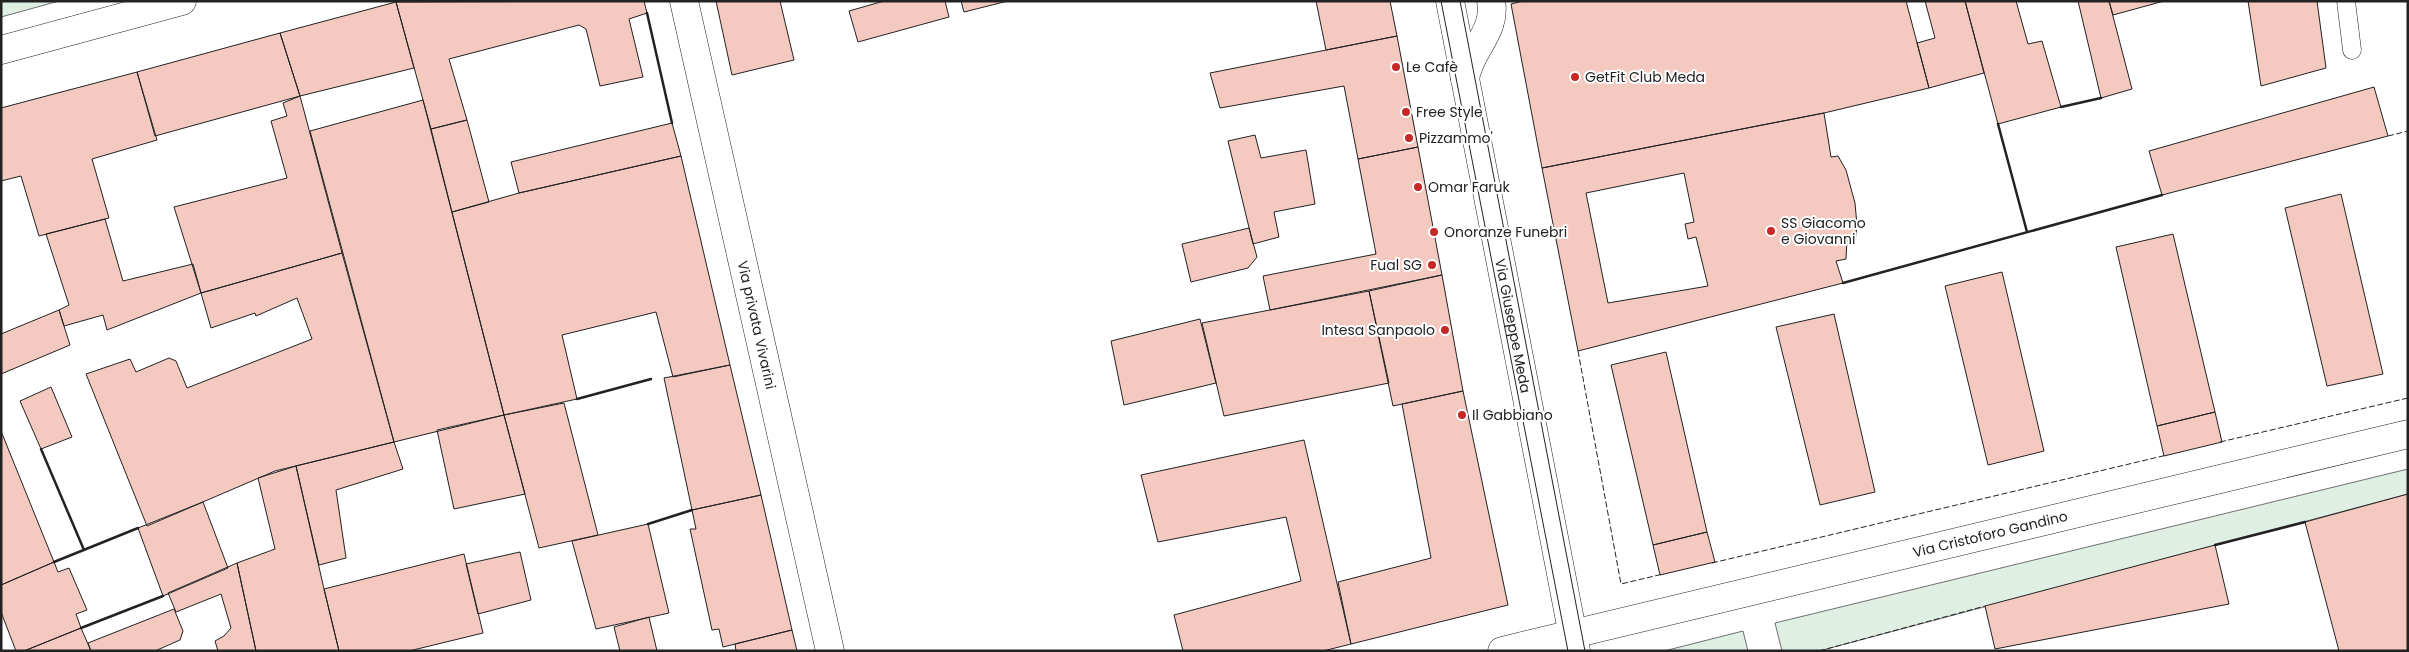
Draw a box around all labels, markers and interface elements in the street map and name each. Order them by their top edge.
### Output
place label: Le Cafè [1406,57,1458,77]
marker: Le Cafè [1390,61,1402,73]
place label: GetFit Club Meda [1585,67,1705,87]
marker: GetFit Club Meda [1569,71,1581,83]
place label: Free Style [1416,102,1483,122]
marker: Free Style [1400,106,1412,118]
place label: Pizzammo' [1419,128,1493,148]
marker: Pizzammo' [1403,132,1415,144]
place label: Omar Faruk [1428,177,1511,197]
marker: Omar Faruk [1412,181,1424,193]
place label: SS Giacomo e Giovanni [1781,213,1866,249]
place label: Onoranze Funebri [1444,222,1567,242]
marker: SS Giacomo e Giovanni [1765,225,1777,237]
marker: Onoranze Funebri [1428,226,1440,238]
place label: Fual SG [1370,255,1422,275]
street label: Via Giuseppe Meda [1490,257,1536,395]
street label: Via privata Vivarini [733,259,781,391]
marker: Fual SG [1426,259,1438,271]
place label: Intesa Sanpaolo [1321,320,1435,340]
marker: Intesa Sanpaolo [1439,324,1451,336]
place label: Il Gabbiano [1472,405,1553,425]
marker: Il Gabbiano [1456,409,1468,421]
street label: Via Cristoforo Gandino [1911,506,2070,562]

